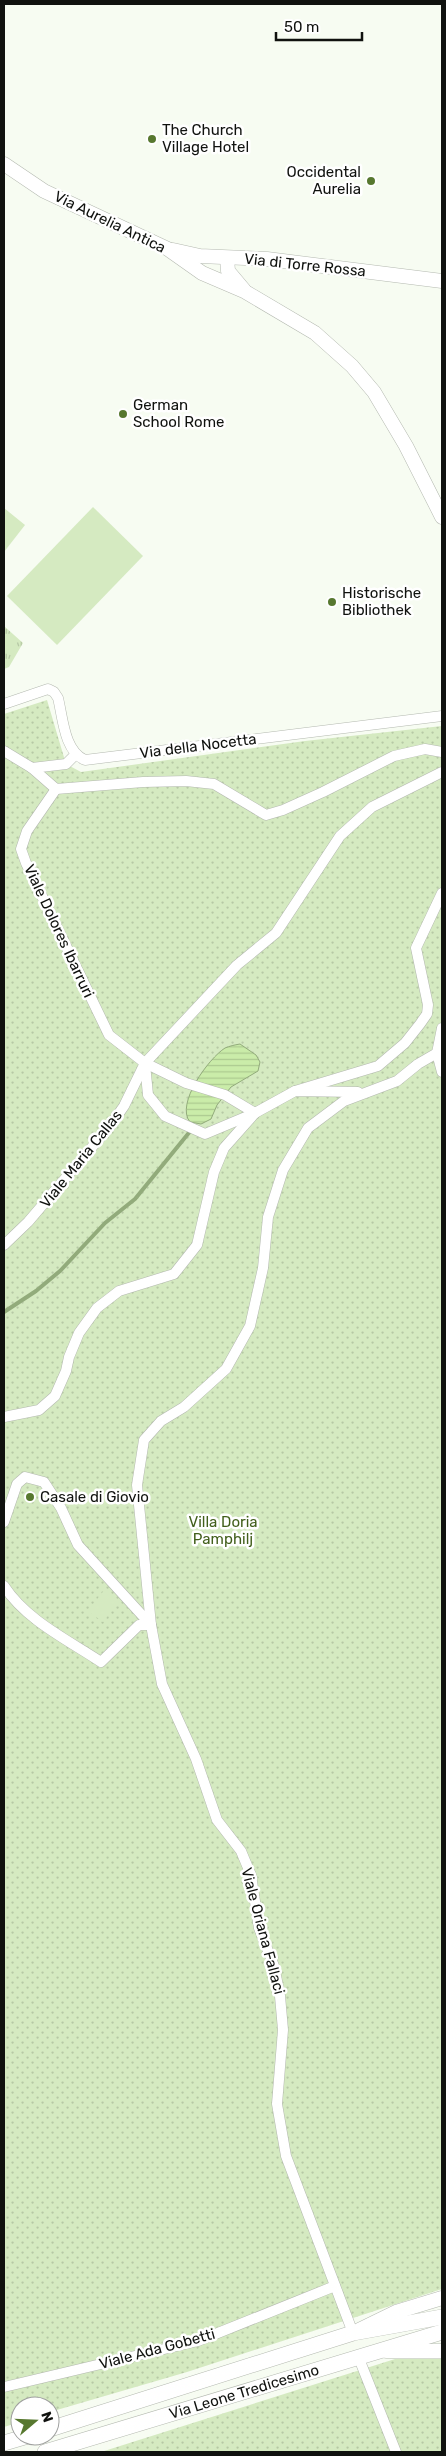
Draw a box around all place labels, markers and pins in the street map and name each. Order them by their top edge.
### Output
place label: The Church Village Hotel [162,121,249,156]
marker: The Church Village Hotel [146,133,158,145]
place label: Occidental Aurelia [287,163,361,198]
marker: Occidental Aurelia [365,175,377,187]
place label: German School Rome [133,396,224,431]
marker: German School Rome [117,408,129,420]
place label: Historische Bibliothek [342,584,421,619]
marker: Historische Bibliothek [326,596,338,608]
place label: Casale di Giovio [40,1488,149,1506]
marker: Casale di Giovio [24,1491,36,1503]

